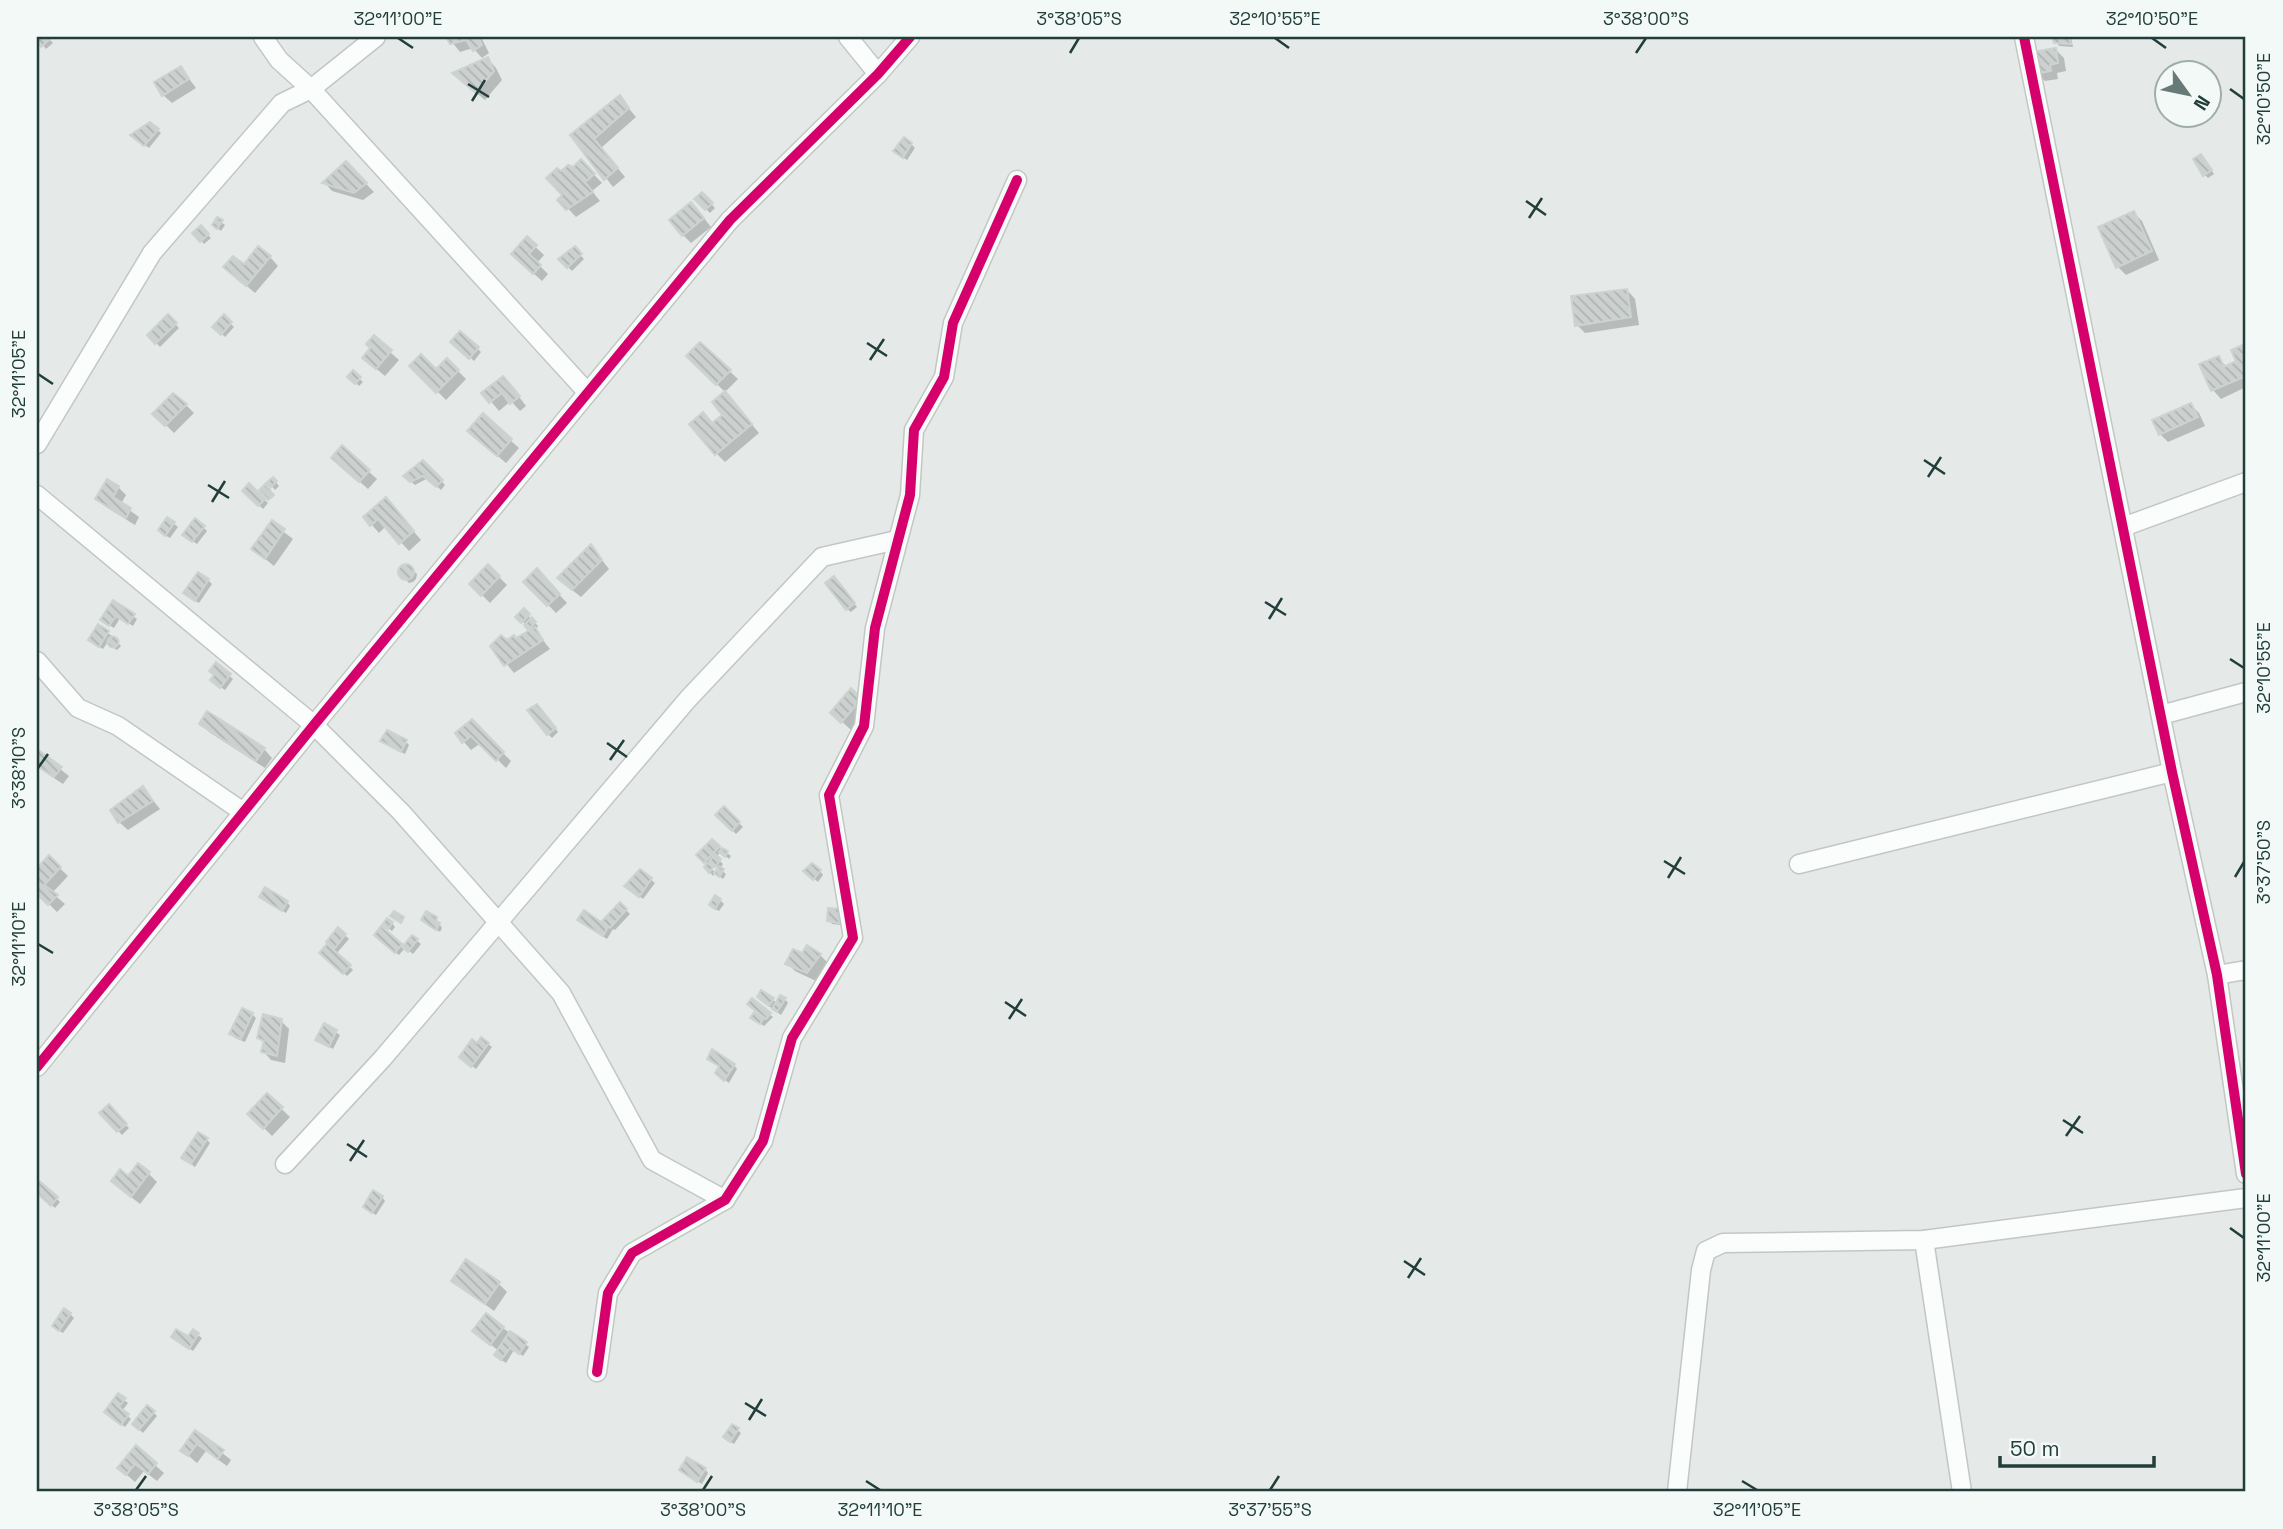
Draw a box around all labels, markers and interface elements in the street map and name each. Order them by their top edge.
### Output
text: 32°11'00"E [353,7,443,30]
text: 3°38'05"S [1036,7,1122,30]
text: 32°10'55"E [1229,7,1321,30]
text: 3°38'00"S [1603,7,1689,30]
text: 32°10'50"E [2106,7,2198,30]
text: 32°10'50"E [2252,53,2275,145]
north arrow [2154,60,2224,130]
text: N [2188,91,2216,115]
text: 32°11'05"E [7,330,30,418]
text: 32°10'55"E [2252,622,2275,714]
text: 3°38'10"S [7,727,30,809]
text: 3°37'50"S [2252,820,2275,904]
text: 32°11'10"E [7,902,30,987]
text: 32°11'00"E [2252,1193,2275,1283]
scale bar [2000,1424,2154,1468]
text: 50 m [2010,1435,2060,1462]
text: 3°38'05"S [93,1498,179,1521]
text: 3°38'00"S [660,1498,746,1521]
text: 32°11'10"E [838,1498,923,1521]
text: 3°37'55"S [1228,1498,1312,1521]
text: 32°11'05"E [1713,1498,1801,1521]

